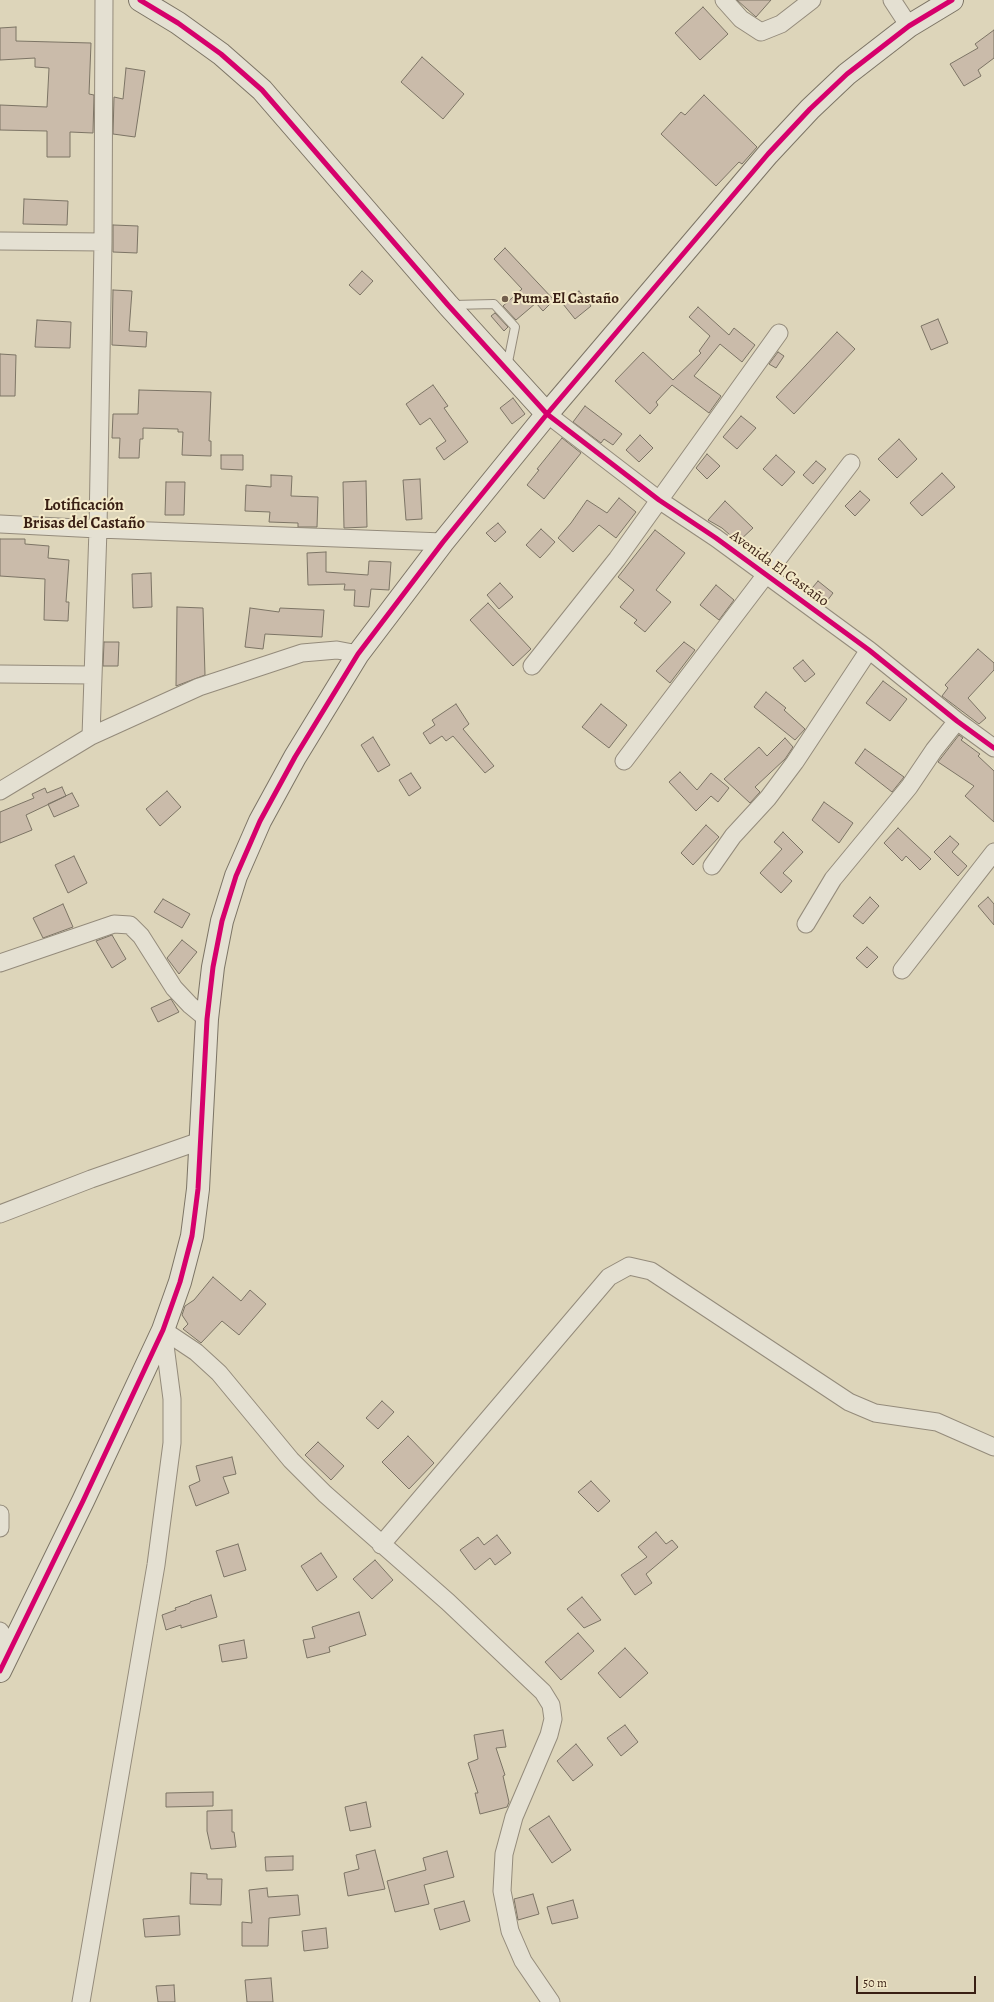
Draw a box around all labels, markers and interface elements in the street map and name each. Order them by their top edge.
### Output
place label: Puma El Castaño [513,290,619,308]
marker: Puma El Castaño [500,294,510,304]
district label: Lotificación Brisas del Castaño [23,496,145,534]
street label: Avenida El Castaño [726,527,832,611]
scale bar [858,1968,978,1994]
text: 50 m [863,1975,887,1991]

